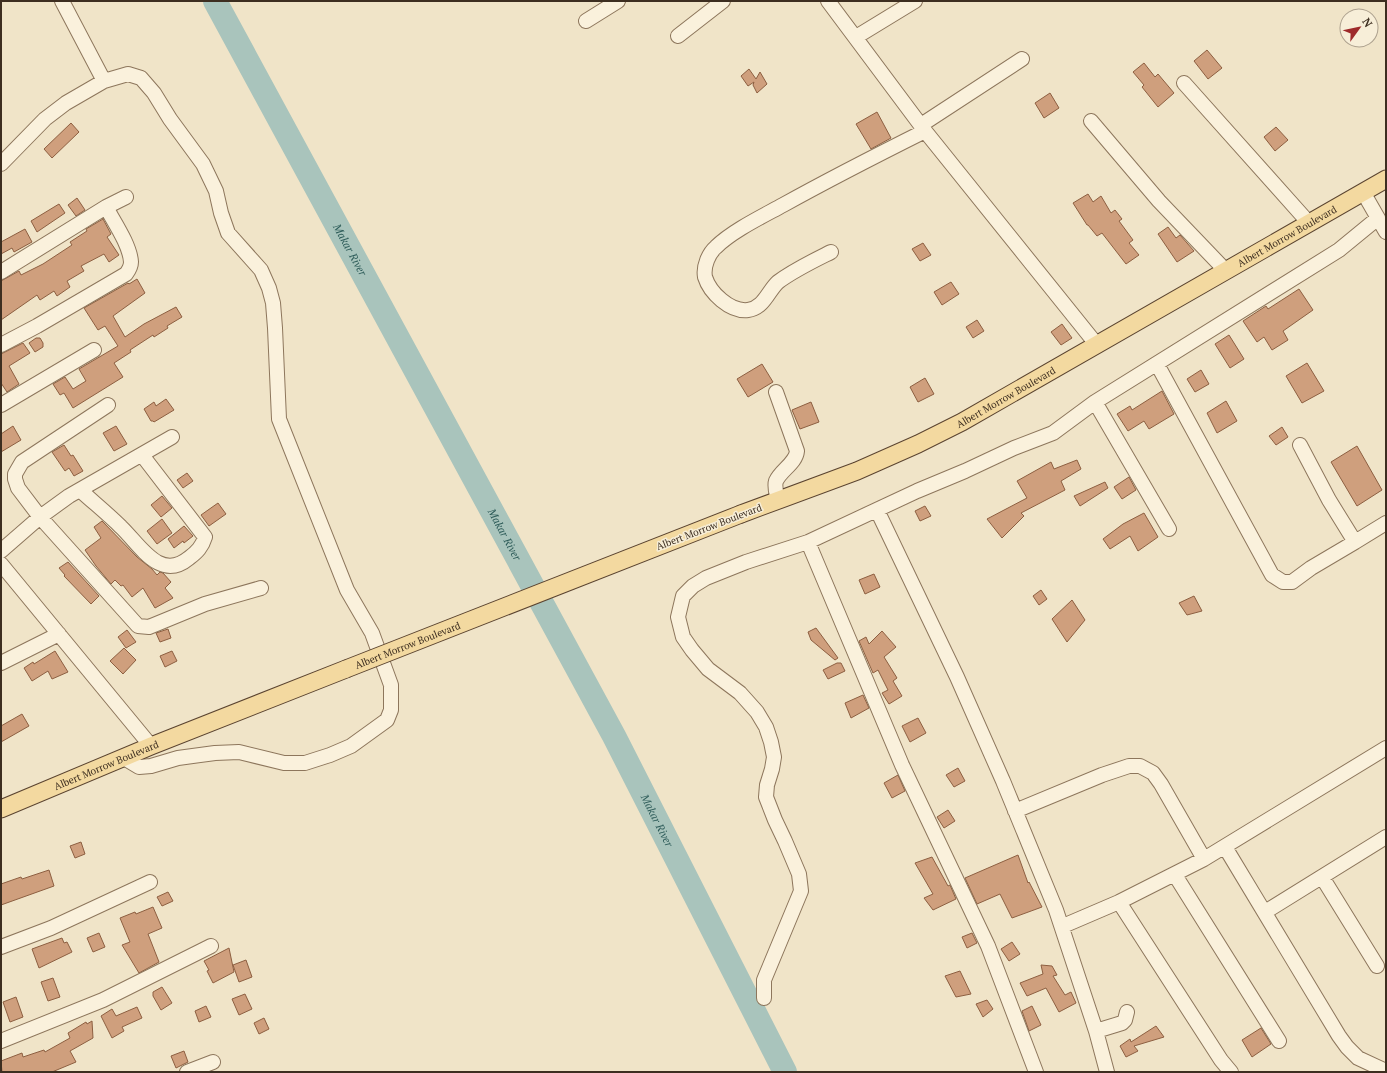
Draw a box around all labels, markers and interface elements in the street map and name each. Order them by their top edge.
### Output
north arrow [1339,8,1379,48]
text: N [1359,15,1376,30]
street label: Albert Morrow Boulevard [1235,202,1339,269]
water label: Makar River [330,220,370,279]
street label: Albert Morrow Boulevard [954,363,1058,430]
street label: Albert Morrow Boulevard [654,501,764,553]
water label: Makar River [484,505,525,564]
street label: Albert Morrow Boulevard [353,618,462,671]
street label: Albert Morrow Boulevard [52,737,161,793]
water label: Makar River [637,791,677,850]

